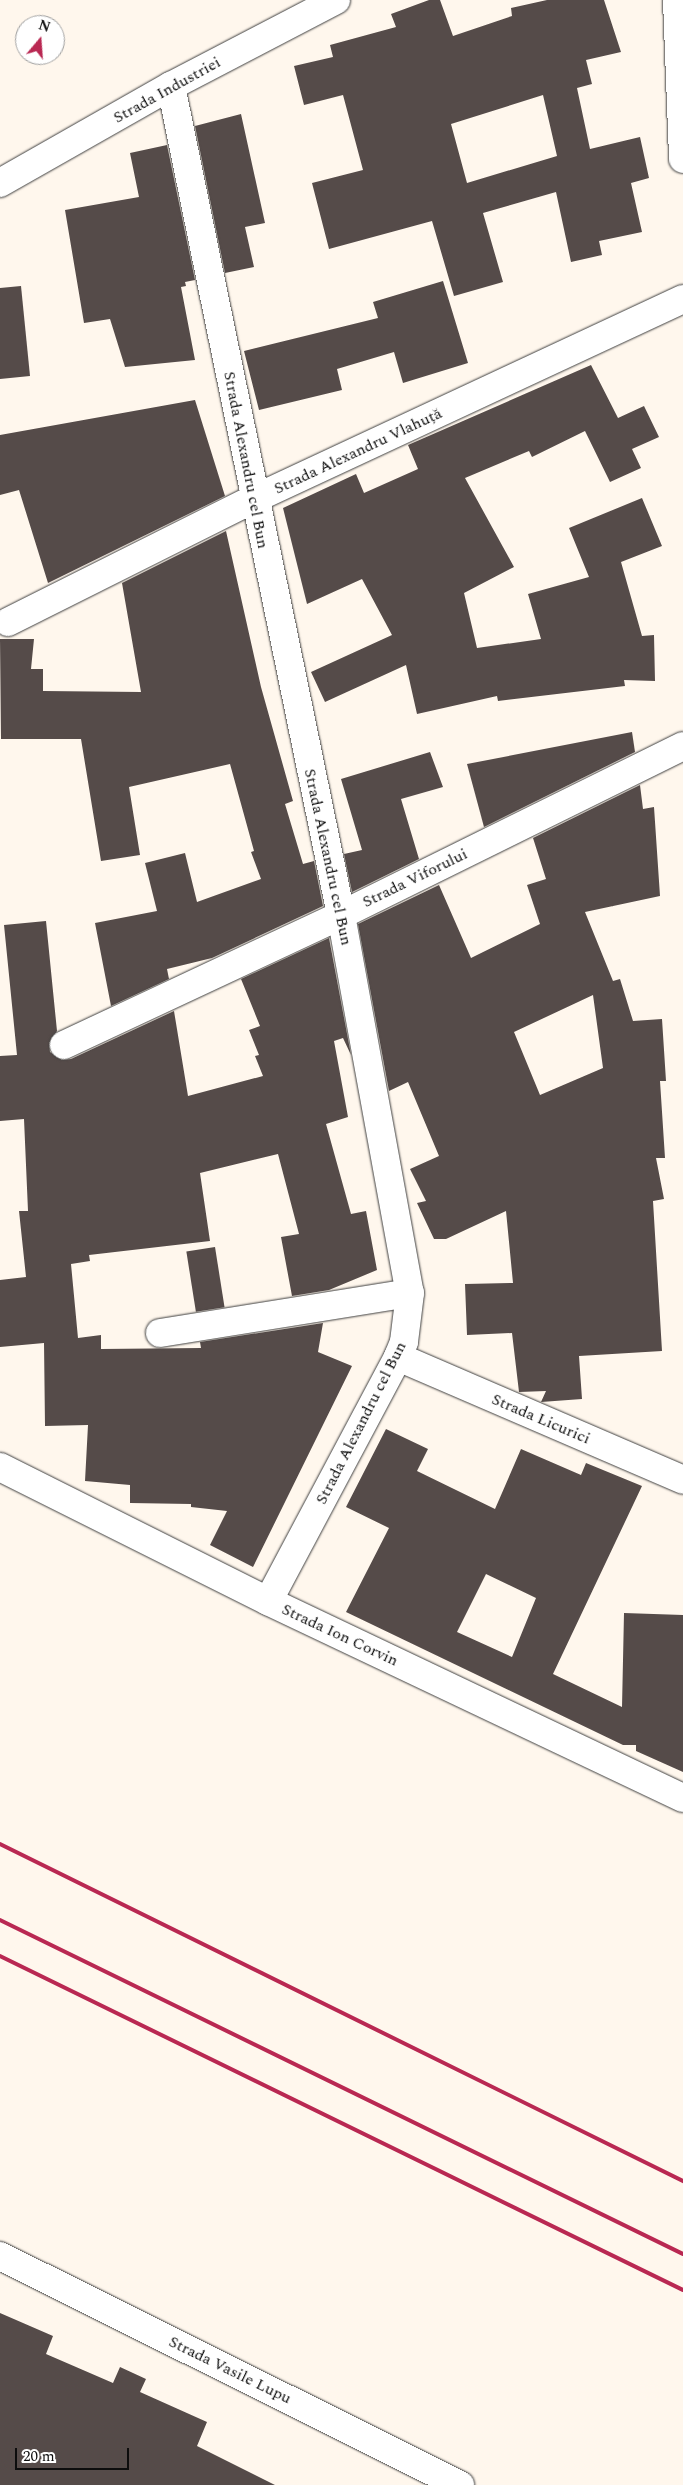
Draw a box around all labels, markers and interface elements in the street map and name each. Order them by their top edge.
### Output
text: N [36,14,53,38]
north arrow [15,15,65,65]
street label: Strada Industriei [110,53,224,127]
street label: Strada Alexandru cel Bun [219,370,273,550]
street label: Strada Alexandru Vlahuță [271,404,445,498]
street label: Strada Alexandru cel Bun [300,767,356,947]
street label: Strada Viforului [359,844,471,912]
street label: Strada Alexandru cel Bun [312,1338,410,1508]
street label: Strada Licurici [489,1390,593,1448]
street label: Strada Ion Corvin [279,1600,401,1670]
street label: Strada Vasile Lupu [166,2332,294,2408]
scale bar [18,2438,131,2470]
text: 20 m [23,2445,55,2468]

